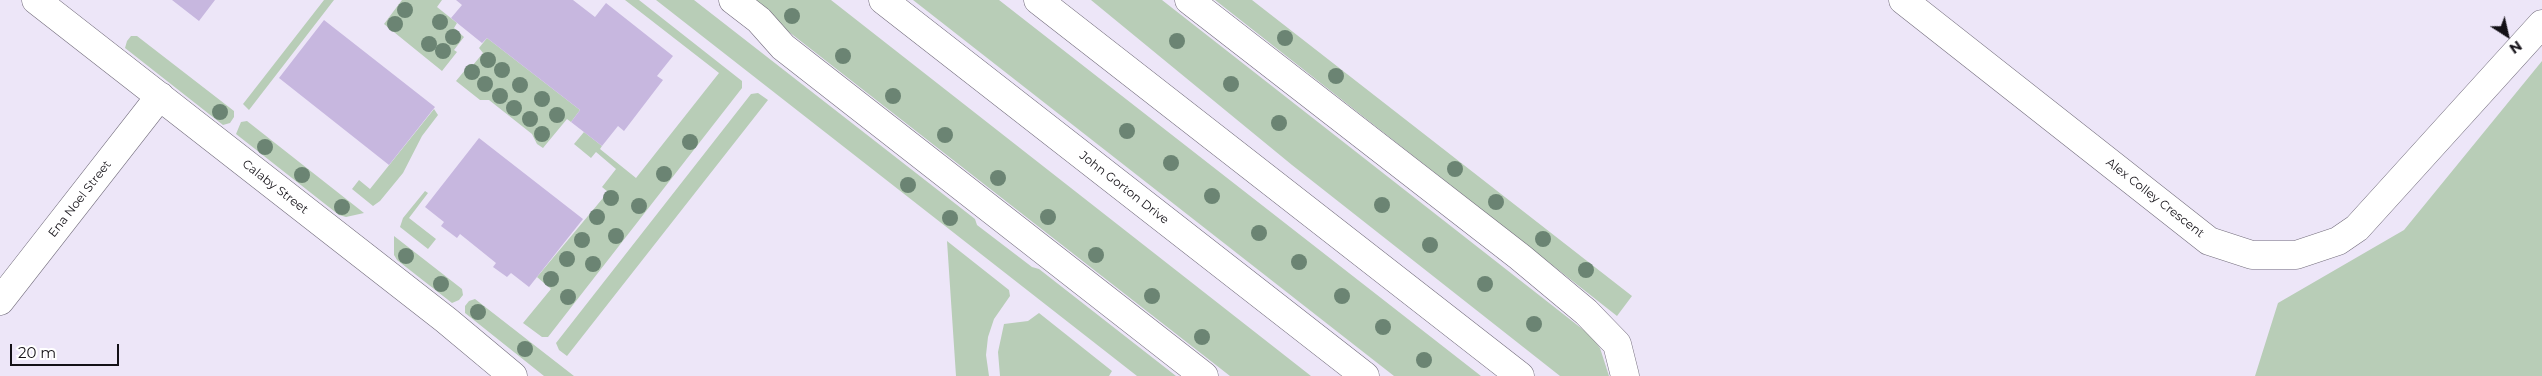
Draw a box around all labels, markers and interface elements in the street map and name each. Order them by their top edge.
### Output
north arrow [2482,10,2532,60]
text: N [2506,37,2525,58]
street label: John Gorton Drive [1076,149,1172,227]
street label: Alex Colley Crescent [2103,155,2207,241]
street label: Calaby Street [239,157,311,217]
street label: Ena Noel Street [46,158,114,240]
scale bar [12,334,121,366]
text: 20 m [18,343,56,362]

